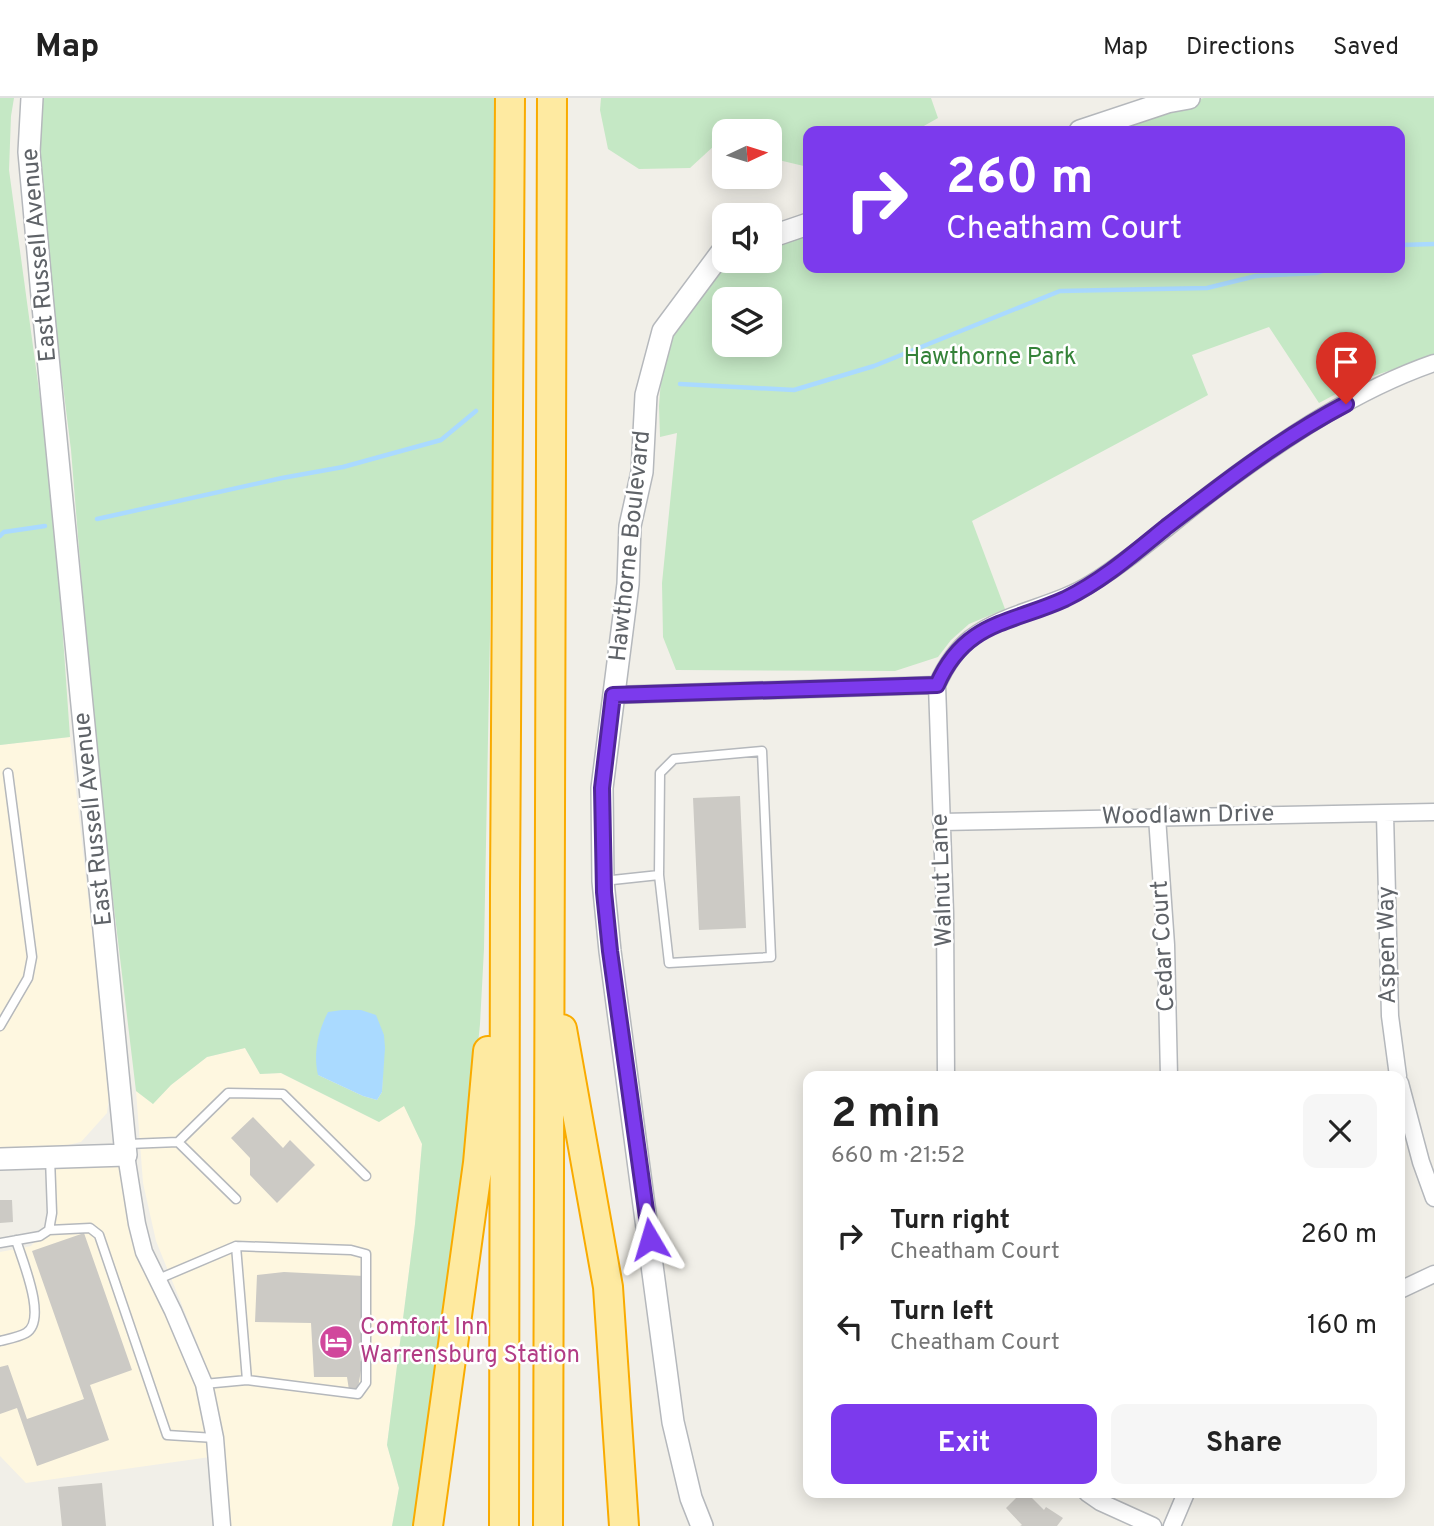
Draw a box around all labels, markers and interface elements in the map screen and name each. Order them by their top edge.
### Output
text: Map [35,27,99,69]
text: Map [1103,33,1148,63]
text: Directions [1186,33,1295,63]
text: Saved [1333,33,1399,63]
north arrow [712,119,782,189]
map controls [712,119,782,357]
street label: East Russell Avenue [16,147,64,363]
text: 260 m [946,149,1093,211]
icon: right [831,154,922,245]
button: sound [712,203,782,273]
text: Cheatham Court [946,210,1182,250]
button: layers [712,287,782,357]
pin [1316,332,1376,404]
park label: Hawthorne Park [904,343,1076,373]
icon: arrive [1327,343,1365,381]
street label: Hawthorne Boulevard [604,429,658,663]
street label: East Russell Avenue [68,711,120,927]
street label: Woodlawn Drive [1101,799,1275,833]
street label: Walnut Lane [926,813,960,947]
street label: Cedar Court [1146,879,1182,1013]
street label: Aspen Way [1372,886,1404,1004]
text: 2 min [831,1089,941,1142]
button: close [1303,1094,1377,1168]
text: 660 m · 21:52 [831,1142,965,1171]
position arrow [613,1202,687,1276]
text: Turn right [890,1205,1010,1238]
icon: right [831,1217,869,1255]
text: 260 m [1301,1219,1377,1252]
text: Cheatham Court [890,1238,1060,1267]
text: Turn left [890,1296,994,1329]
icon: left [831,1308,869,1346]
text: 160 m [1307,1310,1377,1343]
place label: Comfort Inn Warrensburg Station [360,1313,580,1371]
hotel icon: Comfort Inn Warrensburg Station [317,1323,355,1361]
text: Cheatham Court [890,1329,1060,1358]
button: Exit [831,1404,1097,1484]
button: Share [1111,1404,1377,1484]

